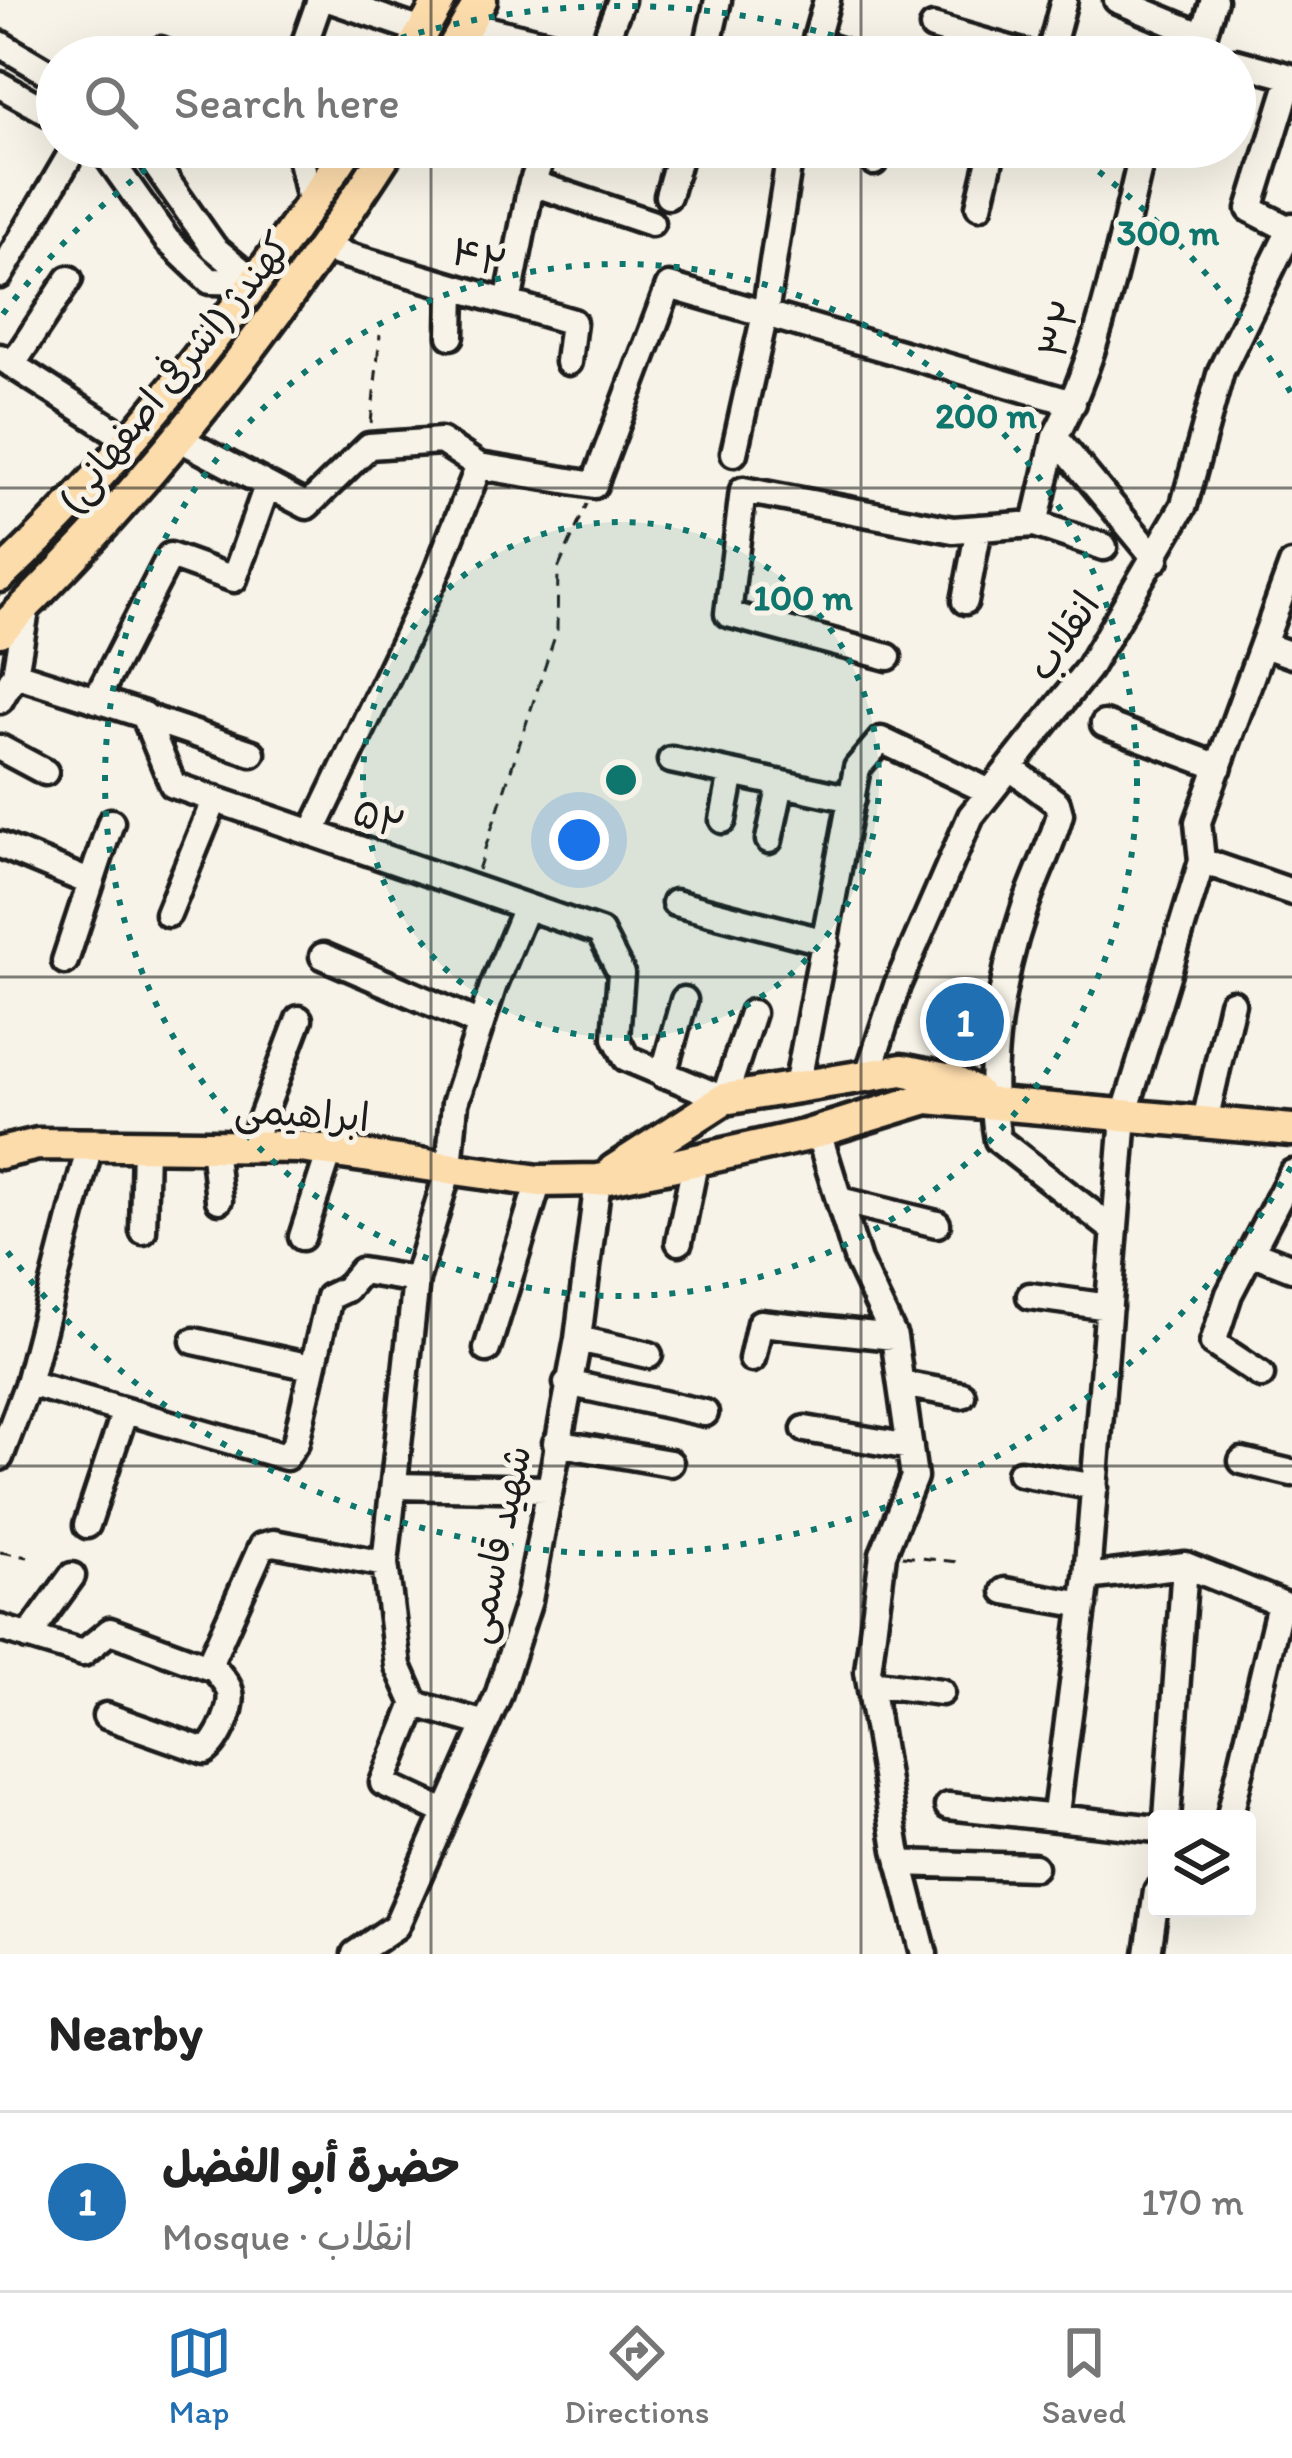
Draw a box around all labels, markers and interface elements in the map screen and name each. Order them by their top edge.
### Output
search box [36,36,1256,168]
icon: search [78,69,144,135]
text: Search here [174,75,400,129]
text: 300 m [1117,211,1220,254]
street label: کهندژ (اشرفی اصفهانی) [47,223,303,522]
street label: ۴۲ [446,227,512,287]
street label: ۳۲ [1028,294,1090,364]
text: 200 m [935,394,1038,437]
text: 100 m [753,576,853,619]
street label: انقلاب [1017,583,1109,689]
centre of rings [600,759,642,801]
street label: ۵۲ [347,787,411,849]
your location [549,810,609,870]
pin: 1 [926,977,1004,1067]
street label: ابراهیمی [233,1085,371,1143]
street label: شهید قاسمی [453,1441,543,1648]
map controls [1148,1810,1256,1918]
button: layers [1148,1810,1256,1918]
text: Nearby [48,2002,203,2063]
text: حضرة أبو الفضل [162,2139,460,2193]
text: 1 [78,2178,96,2225]
text: 170 m [1141,2178,1244,2225]
text: Mosque · انقلاب [162,2213,413,2260]
tab: Map [166,2320,232,2431]
tab: Directions [564,2320,709,2431]
tab: Saved [1042,2320,1126,2431]

